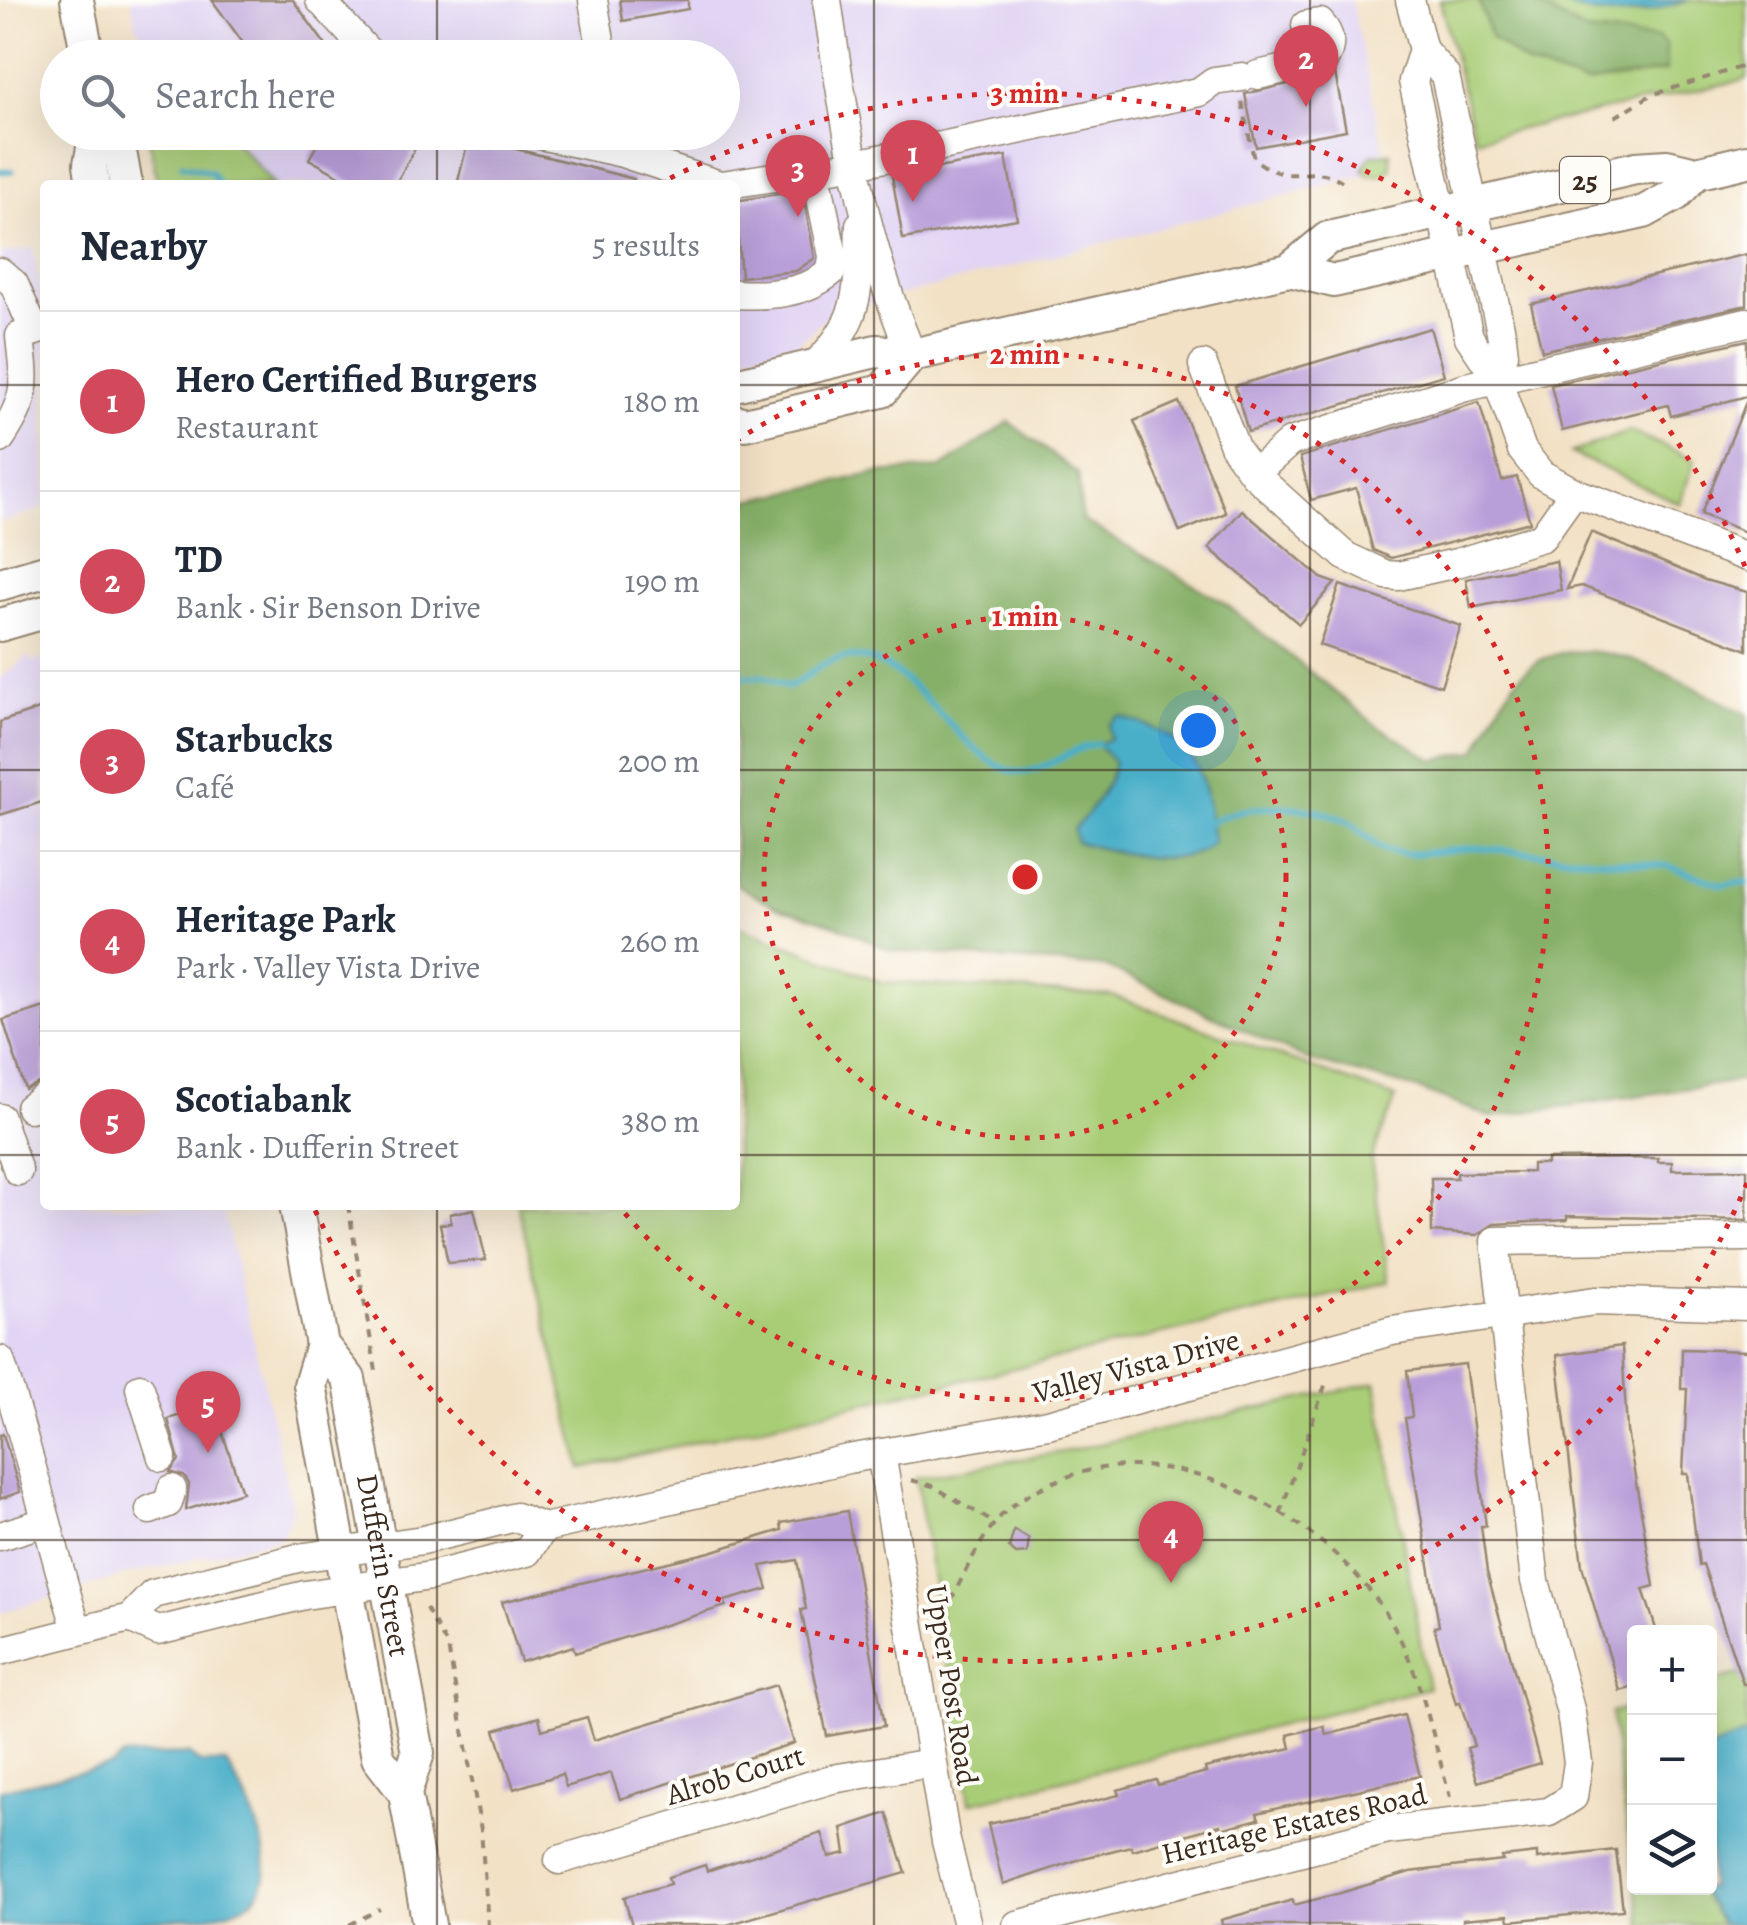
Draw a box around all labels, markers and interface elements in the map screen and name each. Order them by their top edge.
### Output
pin: 2 [1274,24,1338,107]
search box [40,40,740,150]
icon: search [75,68,130,123]
text: Search here [155,69,336,121]
text: 3 min [991,73,1060,113]
pin: 1 [880,120,946,202]
pin: 3 [766,134,830,217]
road number: 25 [1560,157,1610,203]
text: Nearby [80,217,207,274]
text: 5 results [592,223,700,267]
text: 2 min [990,334,1060,374]
text: Hero Certified Burgers [175,353,538,405]
text: 1 [107,379,118,423]
text: 180 m [624,379,700,423]
text: Restaurant [175,405,319,449]
text: TD [175,533,223,585]
text: 2 [105,559,120,603]
text: 190 m [624,559,700,603]
text: Bank · Sir Benson Drive [175,585,481,629]
text: 1 min [992,596,1058,636]
your location [1173,705,1224,756]
text: Starbucks [175,713,333,765]
text: 3 [106,739,119,783]
text: 200 m [618,739,700,783]
text: Café [175,765,234,809]
centre of rings [1007,859,1043,895]
text: Heritage Park [175,893,396,945]
text: 4 [105,919,120,963]
text: 260 m [620,919,700,963]
text: Park · Valley Vista Drive [175,945,480,989]
text: Scotiabank [175,1073,351,1125]
text: 5 [106,1099,119,1143]
text: 380 m [621,1099,700,1143]
text: Bank · Dufferin Street [175,1125,459,1169]
street label: Valley Vista Drive [1027,1319,1244,1413]
pin: 5 [176,1370,240,1453]
street label: Dufferin Street [347,1470,420,1660]
pin: 4 [1138,1500,1204,1583]
street label: Upper Post Road [916,1582,988,1789]
map controls [1627,1625,1717,1895]
button: + [1627,1625,1717,1715]
button: − [1627,1715,1717,1805]
street label: Alrob Court [660,1735,809,1815]
street label: Heritage Estates Road [1157,1774,1431,1874]
button: layers [1627,1805,1717,1895]

